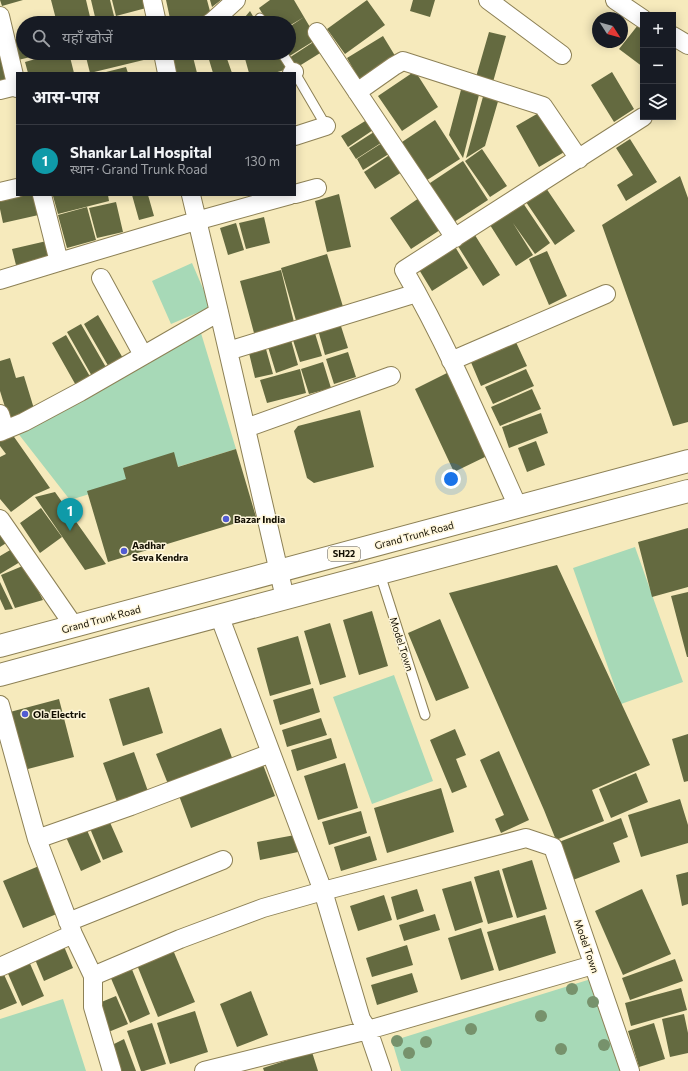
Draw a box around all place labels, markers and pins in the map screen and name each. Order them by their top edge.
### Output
pin: 1 [57,498,83,531]
place label: Bazar India [234,513,285,525]
marker: Bazar India [221,514,231,524]
place label: Aadhar Seva Kendra [132,539,188,563]
marker: Aadhar Seva Kendra [119,546,129,556]
place label: Ola Electric [33,708,86,720]
marker: Ola Electric [20,709,30,719]

